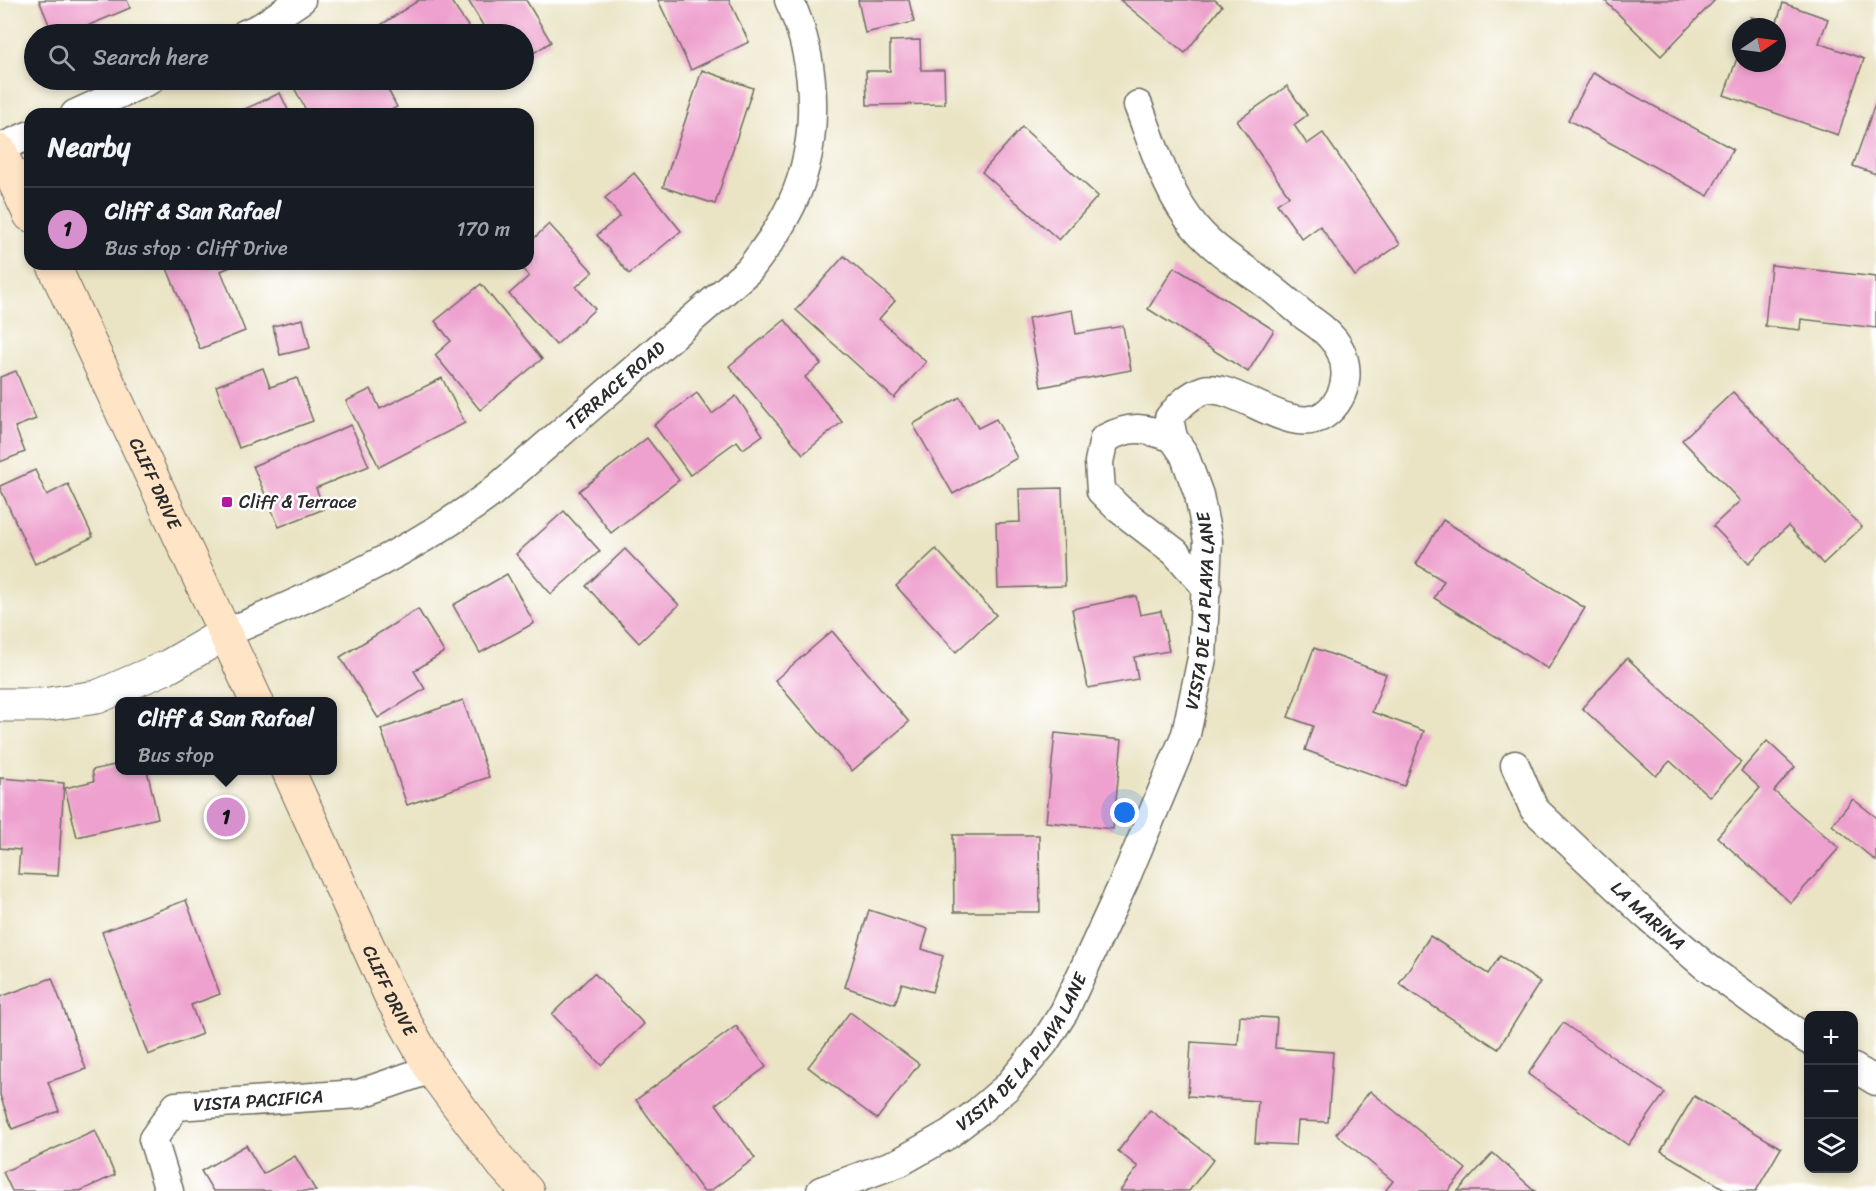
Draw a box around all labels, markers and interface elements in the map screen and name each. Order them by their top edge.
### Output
north arrow [1732,18,1786,72]
search box [24,24,534,90]
text: Search here [93,38,209,77]
icon: search [45,41,78,74]
text: Nearby [48,124,130,170]
text: Cliff & San Rafael [105,192,281,231]
text: 1 [63,212,72,247]
text: 170 m [457,212,510,247]
text: Bus stop · Cliff Drive [105,231,288,266]
street label: TERRACE ROAD [558,333,673,438]
street label: CLIFF DRIVE [120,432,191,536]
place label: Cliff & Terrace [239,486,357,518]
marker: Cliff & Terrace [220,495,234,509]
street label: VISTA DE LA PLAYA LANE [1176,508,1225,713]
popup [115,697,337,775]
text: Cliff & San Rafael [138,699,314,738]
text: Bus stop [138,738,214,773]
pin: 1 [206,794,246,840]
your location [1110,798,1139,827]
street label: LA MARINA [1603,873,1693,959]
street label: CLIFF DRIVE [353,940,426,1043]
street label: VISTA DE LA PLAYA LANE [949,966,1096,1139]
map controls [1804,1011,1858,1173]
button: + [1804,1011,1858,1065]
button: − [1804,1065,1858,1119]
street label: VISTA PACIFICA [192,1080,324,1121]
button: layers [1804,1119,1858,1173]

